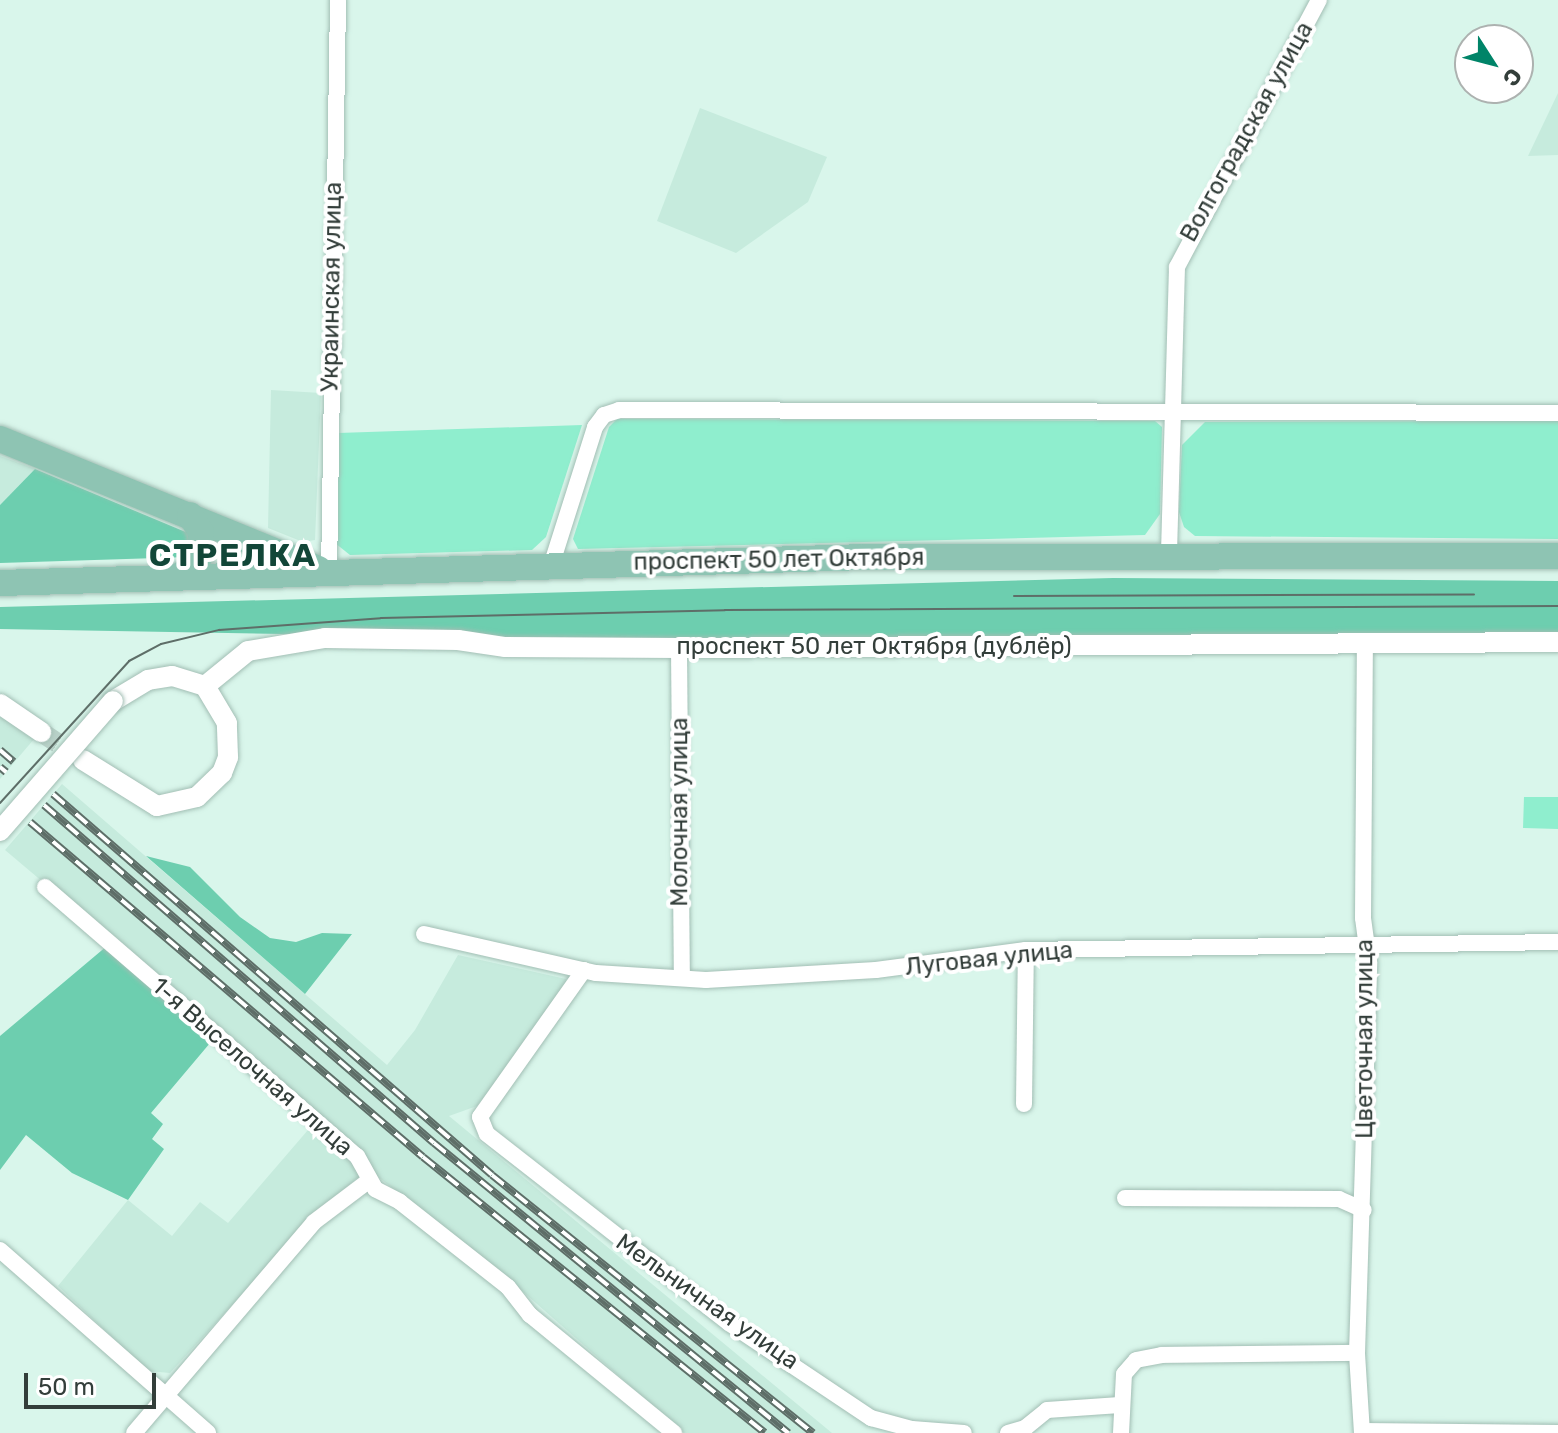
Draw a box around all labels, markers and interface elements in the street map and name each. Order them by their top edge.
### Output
street label: Волгоградская улица [1175,17,1319,247]
north arrow [1454,24,1534,104]
text: С [1497,63,1528,91]
street label: Украинская улица [316,182,348,392]
district label: СТРЕЛКА [149,536,317,574]
street label: проспект 50 лет Октября [633,543,925,577]
street label: проспект 50 лет Октября (дублёр) [676,633,1072,661]
street label: Молочная улица [666,717,694,907]
street label: Луговая улица [904,936,1074,982]
street label: Цветочная улица [1351,939,1379,1139]
street label: 1-я Выселочная улица [145,972,359,1162]
street label: Мельничная улица [610,1228,804,1376]
scale bar [28,1357,160,1407]
text: 50 m [38,1373,95,1401]

